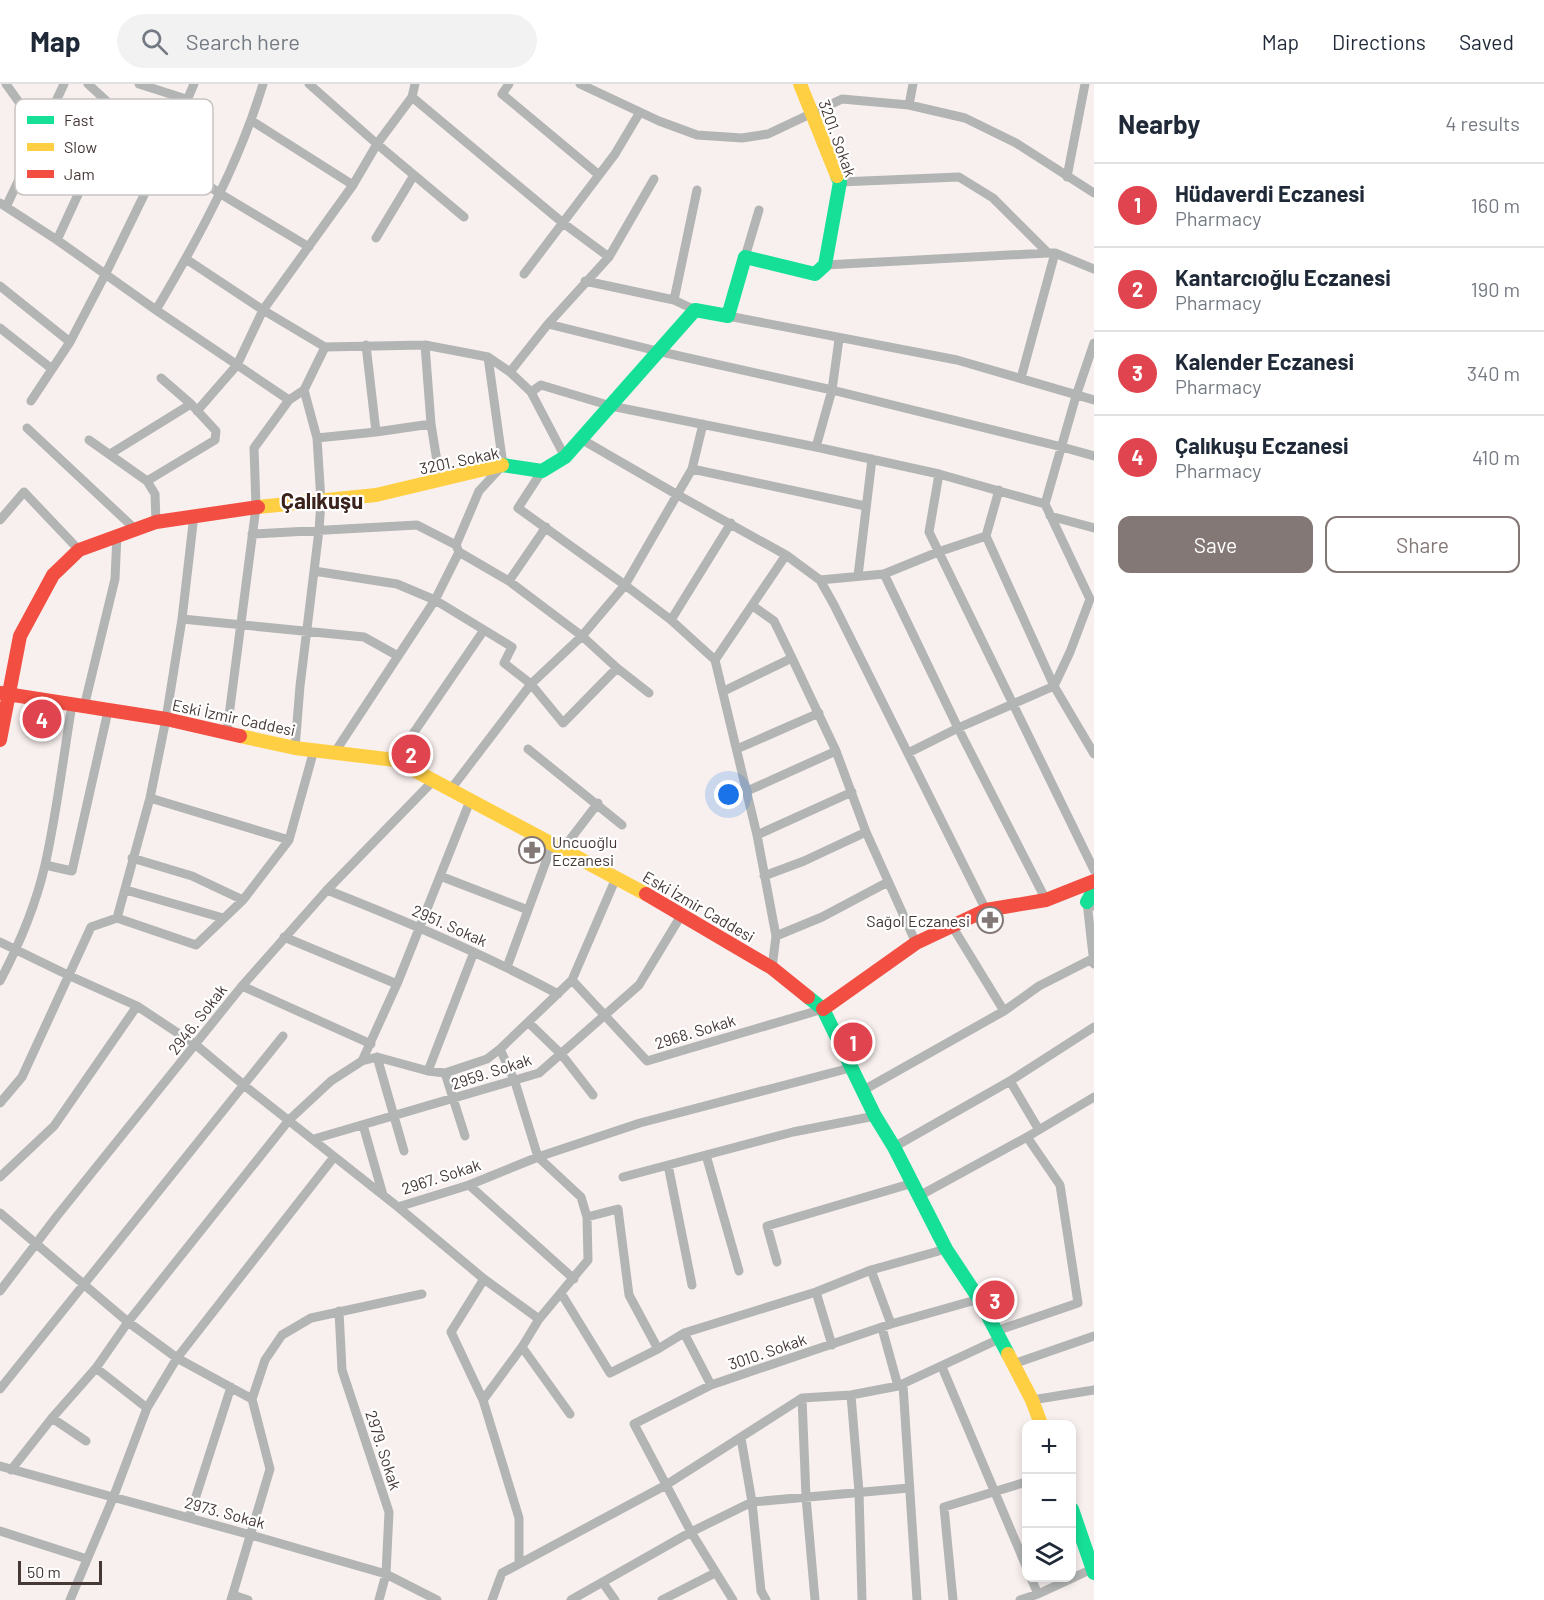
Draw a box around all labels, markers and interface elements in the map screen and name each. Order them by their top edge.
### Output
search box [117,14,537,68]
text: Map [30,24,81,58]
icon: search [138,25,171,58]
text: Search here [186,28,300,54]
text: Map [1262,29,1299,54]
text: Directions [1332,29,1426,54]
text: Saved [1459,29,1514,54]
street label: 3201. Sokak [815,97,861,179]
legend [15,99,213,195]
text: Nearby [1118,108,1200,139]
text: Fast [64,110,94,129]
text: 4 results [1445,111,1520,135]
text: Slow [64,137,97,156]
text: Jam [64,164,95,183]
text: Hüdaverdi Eczanesi [1175,180,1365,206]
text: 1 [1134,193,1141,217]
text: 160 m [1471,193,1520,217]
text: Pharmacy [1175,206,1261,230]
text: Kantarcıoğlu Eczanesi [1175,264,1391,290]
text: 2 [1132,277,1143,301]
text: 190 m [1471,277,1520,301]
text: Pharmacy [1175,290,1261,314]
text: Kalender Eczanesi [1175,348,1354,374]
text: 3 [1132,361,1143,385]
text: 340 m [1467,361,1520,385]
text: Pharmacy [1175,374,1261,398]
text: Çalıkuşu Eczanesi [1175,432,1349,458]
street label: 3201. Sokak [418,442,500,478]
text: 4 [1131,445,1144,469]
text: 410 m [1472,445,1520,469]
text: Pharmacy [1175,458,1261,482]
district label: Çalıkuşu [281,487,363,513]
button: Save [1118,516,1313,573]
button: Share [1325,516,1520,573]
street label: Eski İzmir Caddesi [171,695,297,739]
pin: 4 [22,696,62,742]
pin: 2 [392,732,430,776]
your location [714,780,743,809]
place label: Uncuoğlu Eczanesi [552,832,617,869]
pharmacy icon: Uncuoğlu Eczanesi [517,835,547,865]
street label: Eski İzmir Caddesi [640,866,758,946]
street label: 2951. Sokak [410,900,490,950]
pharmacy icon: Sağol Eczanesi [975,905,1005,935]
place label: Sağol Eczanesi [866,911,970,930]
street label: 2946. Sokak [164,980,230,1058]
street label: 2968. Sokak [652,1010,738,1052]
pin: 1 [834,1020,872,1064]
street label: 2959. Sokak [448,1049,534,1093]
street label: 2967. Sokak [399,1154,483,1198]
pin: 3 [976,1278,1014,1322]
street label: 3010. Sokak [725,1329,809,1373]
street label: 2979. Sokak [362,1408,406,1492]
map controls [1022,1420,1076,1582]
button: + [1022,1420,1076,1474]
button: − [1022,1474,1076,1528]
street label: 2973. Sokak [183,1492,267,1532]
button: layers [1022,1528,1076,1582]
scale bar [18,1558,102,1586]
text: 50 m [27,1562,61,1581]

